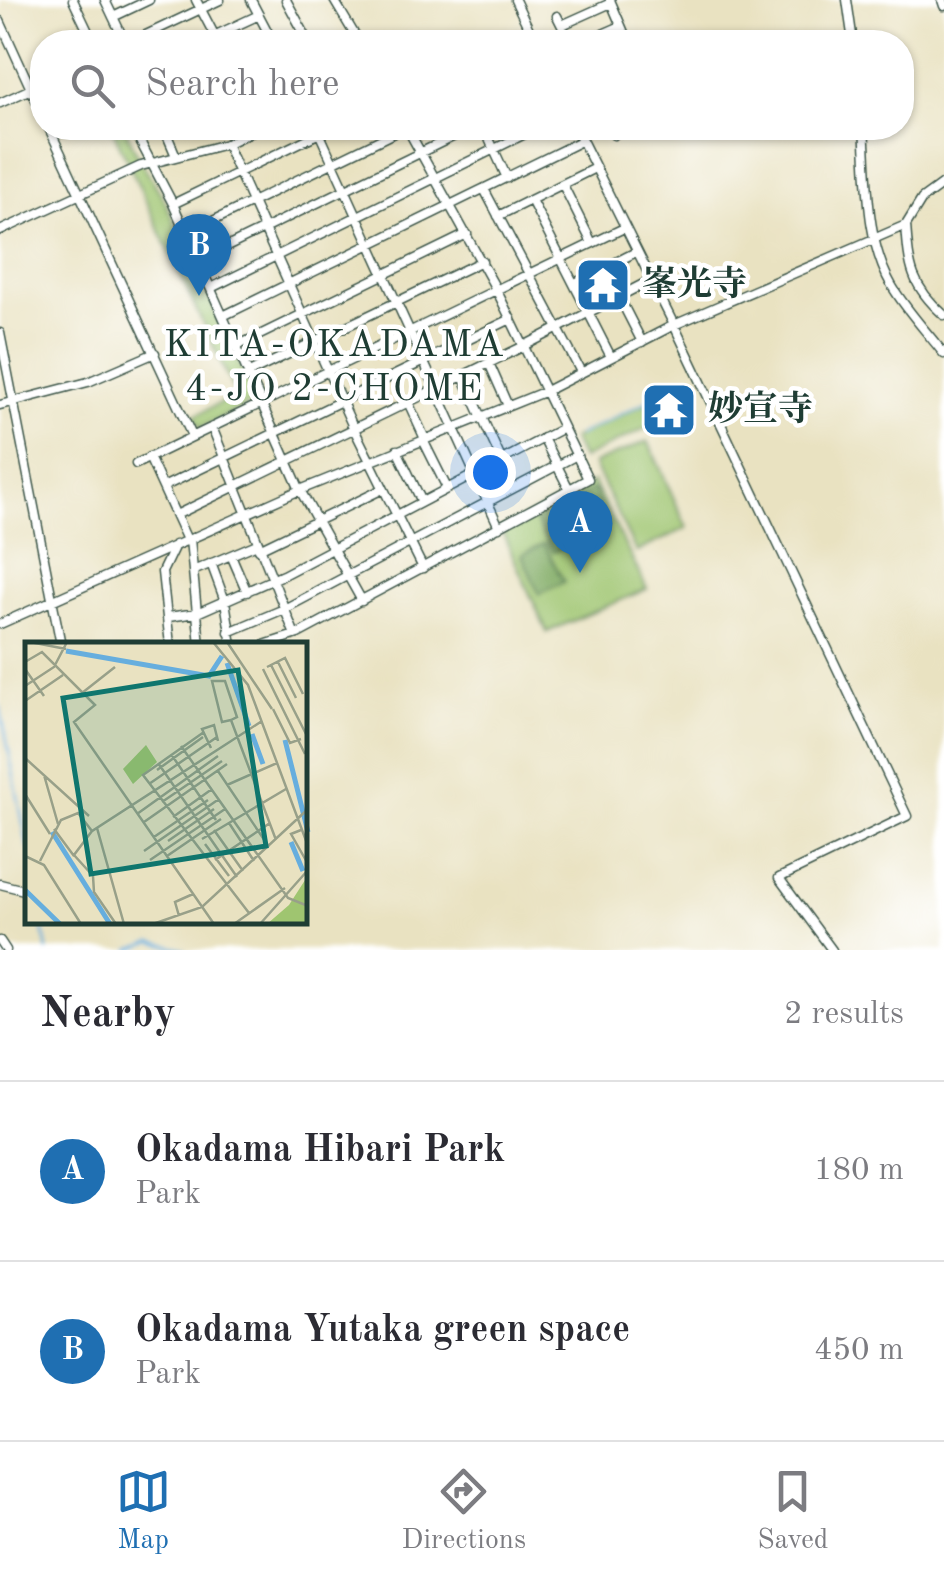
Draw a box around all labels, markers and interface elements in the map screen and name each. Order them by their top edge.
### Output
search box [30,30,914,140]
icon: search [65,58,120,113]
text: Search here [145,66,340,104]
pin: B [166,214,232,296]
temple icon: 峯光寺 [573,255,633,315]
place label: 峯光寺 [642,265,747,303]
district label: KITA-OKADAMA 4-JO 2-CHOME [164,327,506,409]
temple icon: 妙宣寺 [639,380,699,440]
place label: 妙宣寺 [708,390,813,428]
your location [465,447,516,498]
pin: A [548,490,612,573]
inset map [25,642,308,925]
text: Nearby [40,994,176,1036]
text: 2 results [784,999,904,1031]
text: Okadama Hibari Park [135,1132,505,1170]
text: A [60,1155,85,1187]
text: 180 m [814,1155,904,1187]
text: Park [135,1179,201,1211]
text: Okadama Yutaka green space [135,1312,630,1350]
text: B [61,1335,84,1367]
text: 450 m [814,1335,904,1367]
text: Park [135,1359,201,1391]
tab: Map [116,1464,171,1559]
tab: Directions [402,1464,526,1559]
tab: Saved [757,1464,828,1559]

